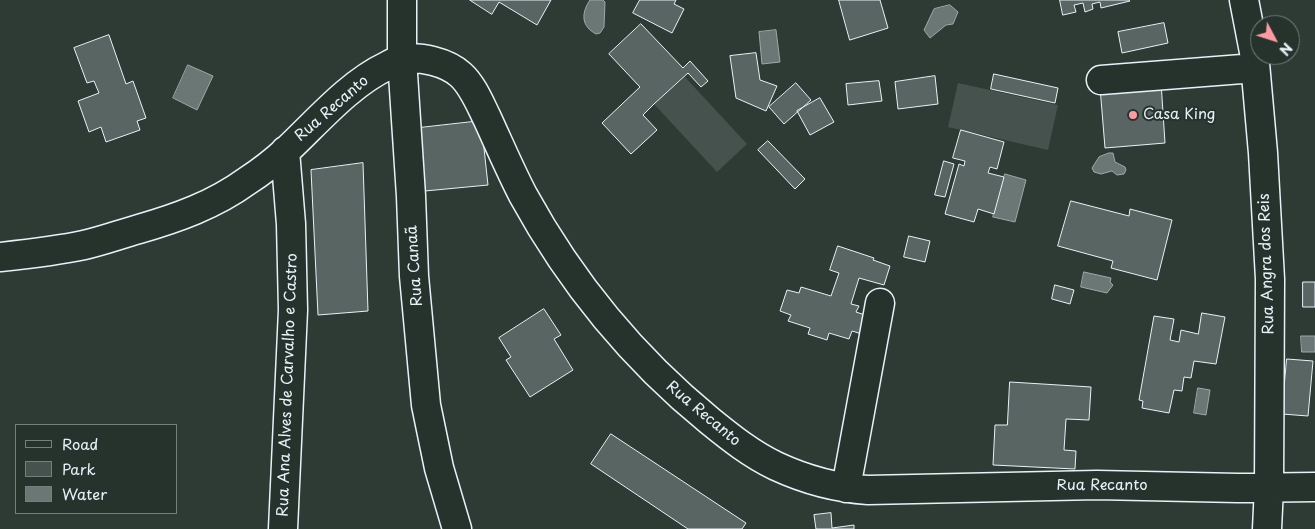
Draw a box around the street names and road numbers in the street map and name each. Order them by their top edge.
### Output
street label: Rua Recanto [292,72,372,146]
street label: Rua Angra dos Reis [1256,193,1278,335]
street label: Rua Canaã [403,225,427,307]
street label: Rua Ana Alves de Carvalho e Castro [274,253,302,517]
street label: Rua Recanto [662,378,744,450]
street label: Rua Recanto [1056,477,1148,495]

